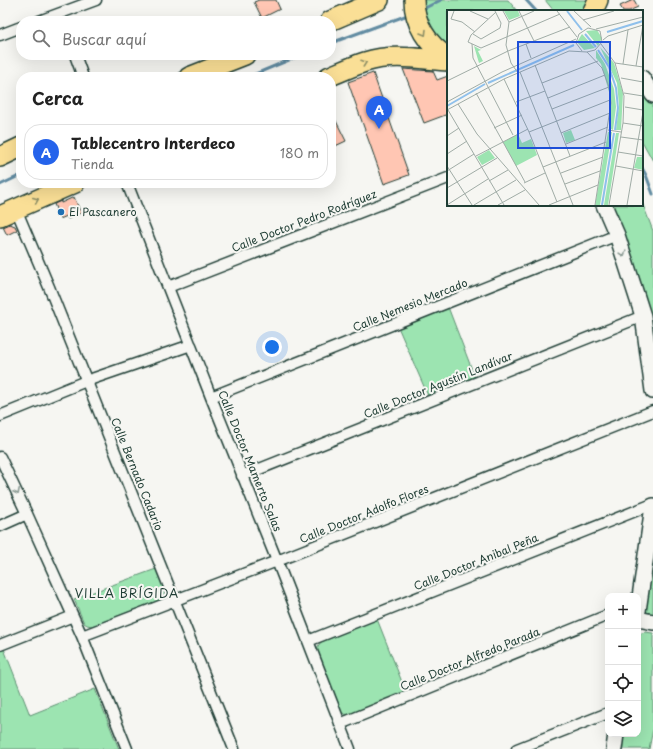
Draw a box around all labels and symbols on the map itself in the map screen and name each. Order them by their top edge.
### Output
inset map [447,10,643,206]
one-way arrow [419,29,427,36]
one-way arrow [361,59,368,67]
pin: A [366,96,392,129]
street label: Calle Doctor Pedro Rodríguez [229,185,379,256]
one-way arrow [31,197,39,205]
place label: El Pascanero [69,203,137,220]
marker: El Pascanero [56,207,66,217]
one-way arrow [618,251,627,258]
street label: Calle Nemesio Mercado [350,274,470,335]
your location [262,337,282,357]
street label: Calle Doctor Agustín Landívar [361,347,515,422]
street label: Calle Doctor Mamerto Salas [214,388,287,534]
street label: Calle Bernado Cadario [107,415,168,533]
street label: Calle Doctor Adolfo Flores [297,480,431,547]
one-way arrow [12,488,20,495]
street label: Calle Doctor Anibal Peña [411,529,541,594]
district label: VILLA BRÍGIDA [75,584,179,602]
street label: Calle Doctor Alfredo Parada [397,623,542,694]

